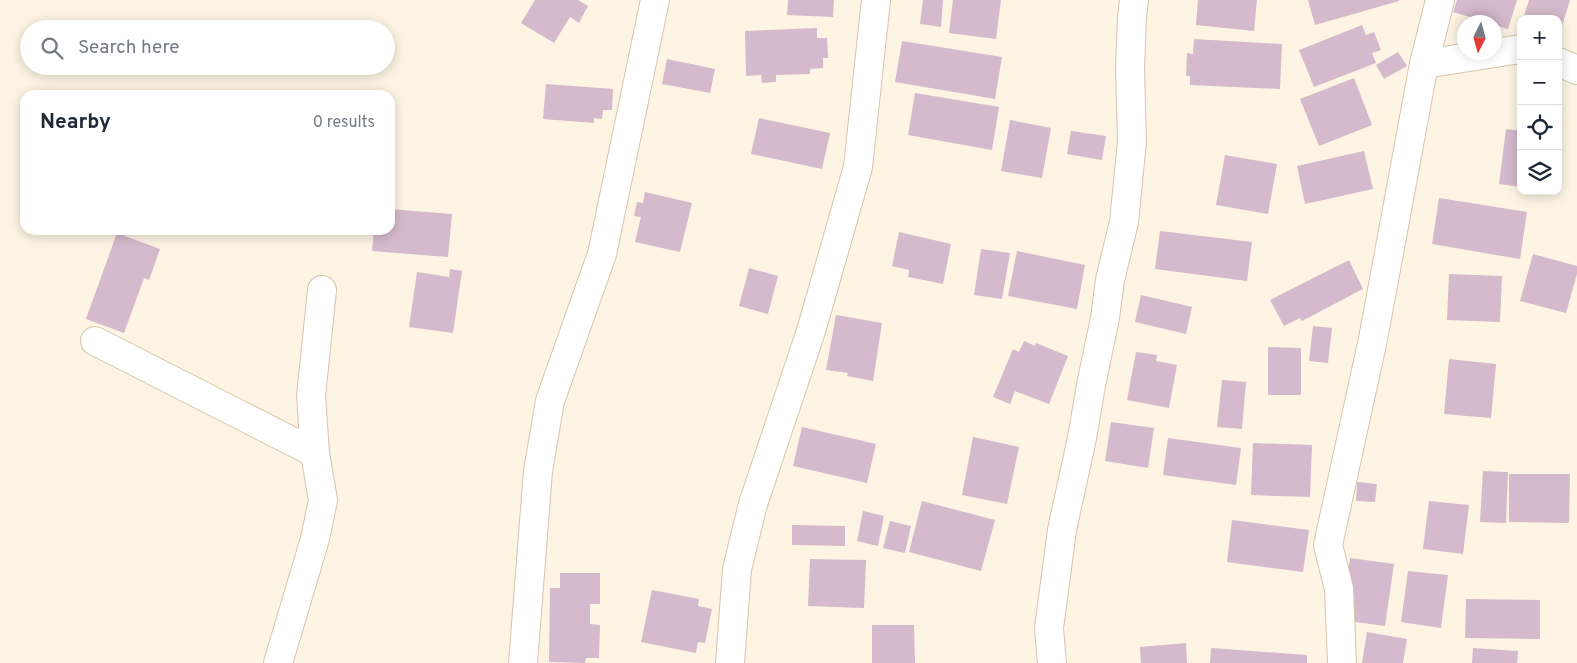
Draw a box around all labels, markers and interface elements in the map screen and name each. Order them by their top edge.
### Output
north arrow [1457,15,1502,60]
map controls [1517,15,1562,195]
button: + [1517,15,1562,60]
search box [20,20,395,75]
icon: search [38,34,66,62]
text: Search here [78,36,180,60]
button: − [1517,60,1562,105]
button: locate [1517,105,1562,150]
text: Nearby [40,109,111,136]
text: 0 results [313,113,375,133]
button: layers [1517,150,1562,195]

